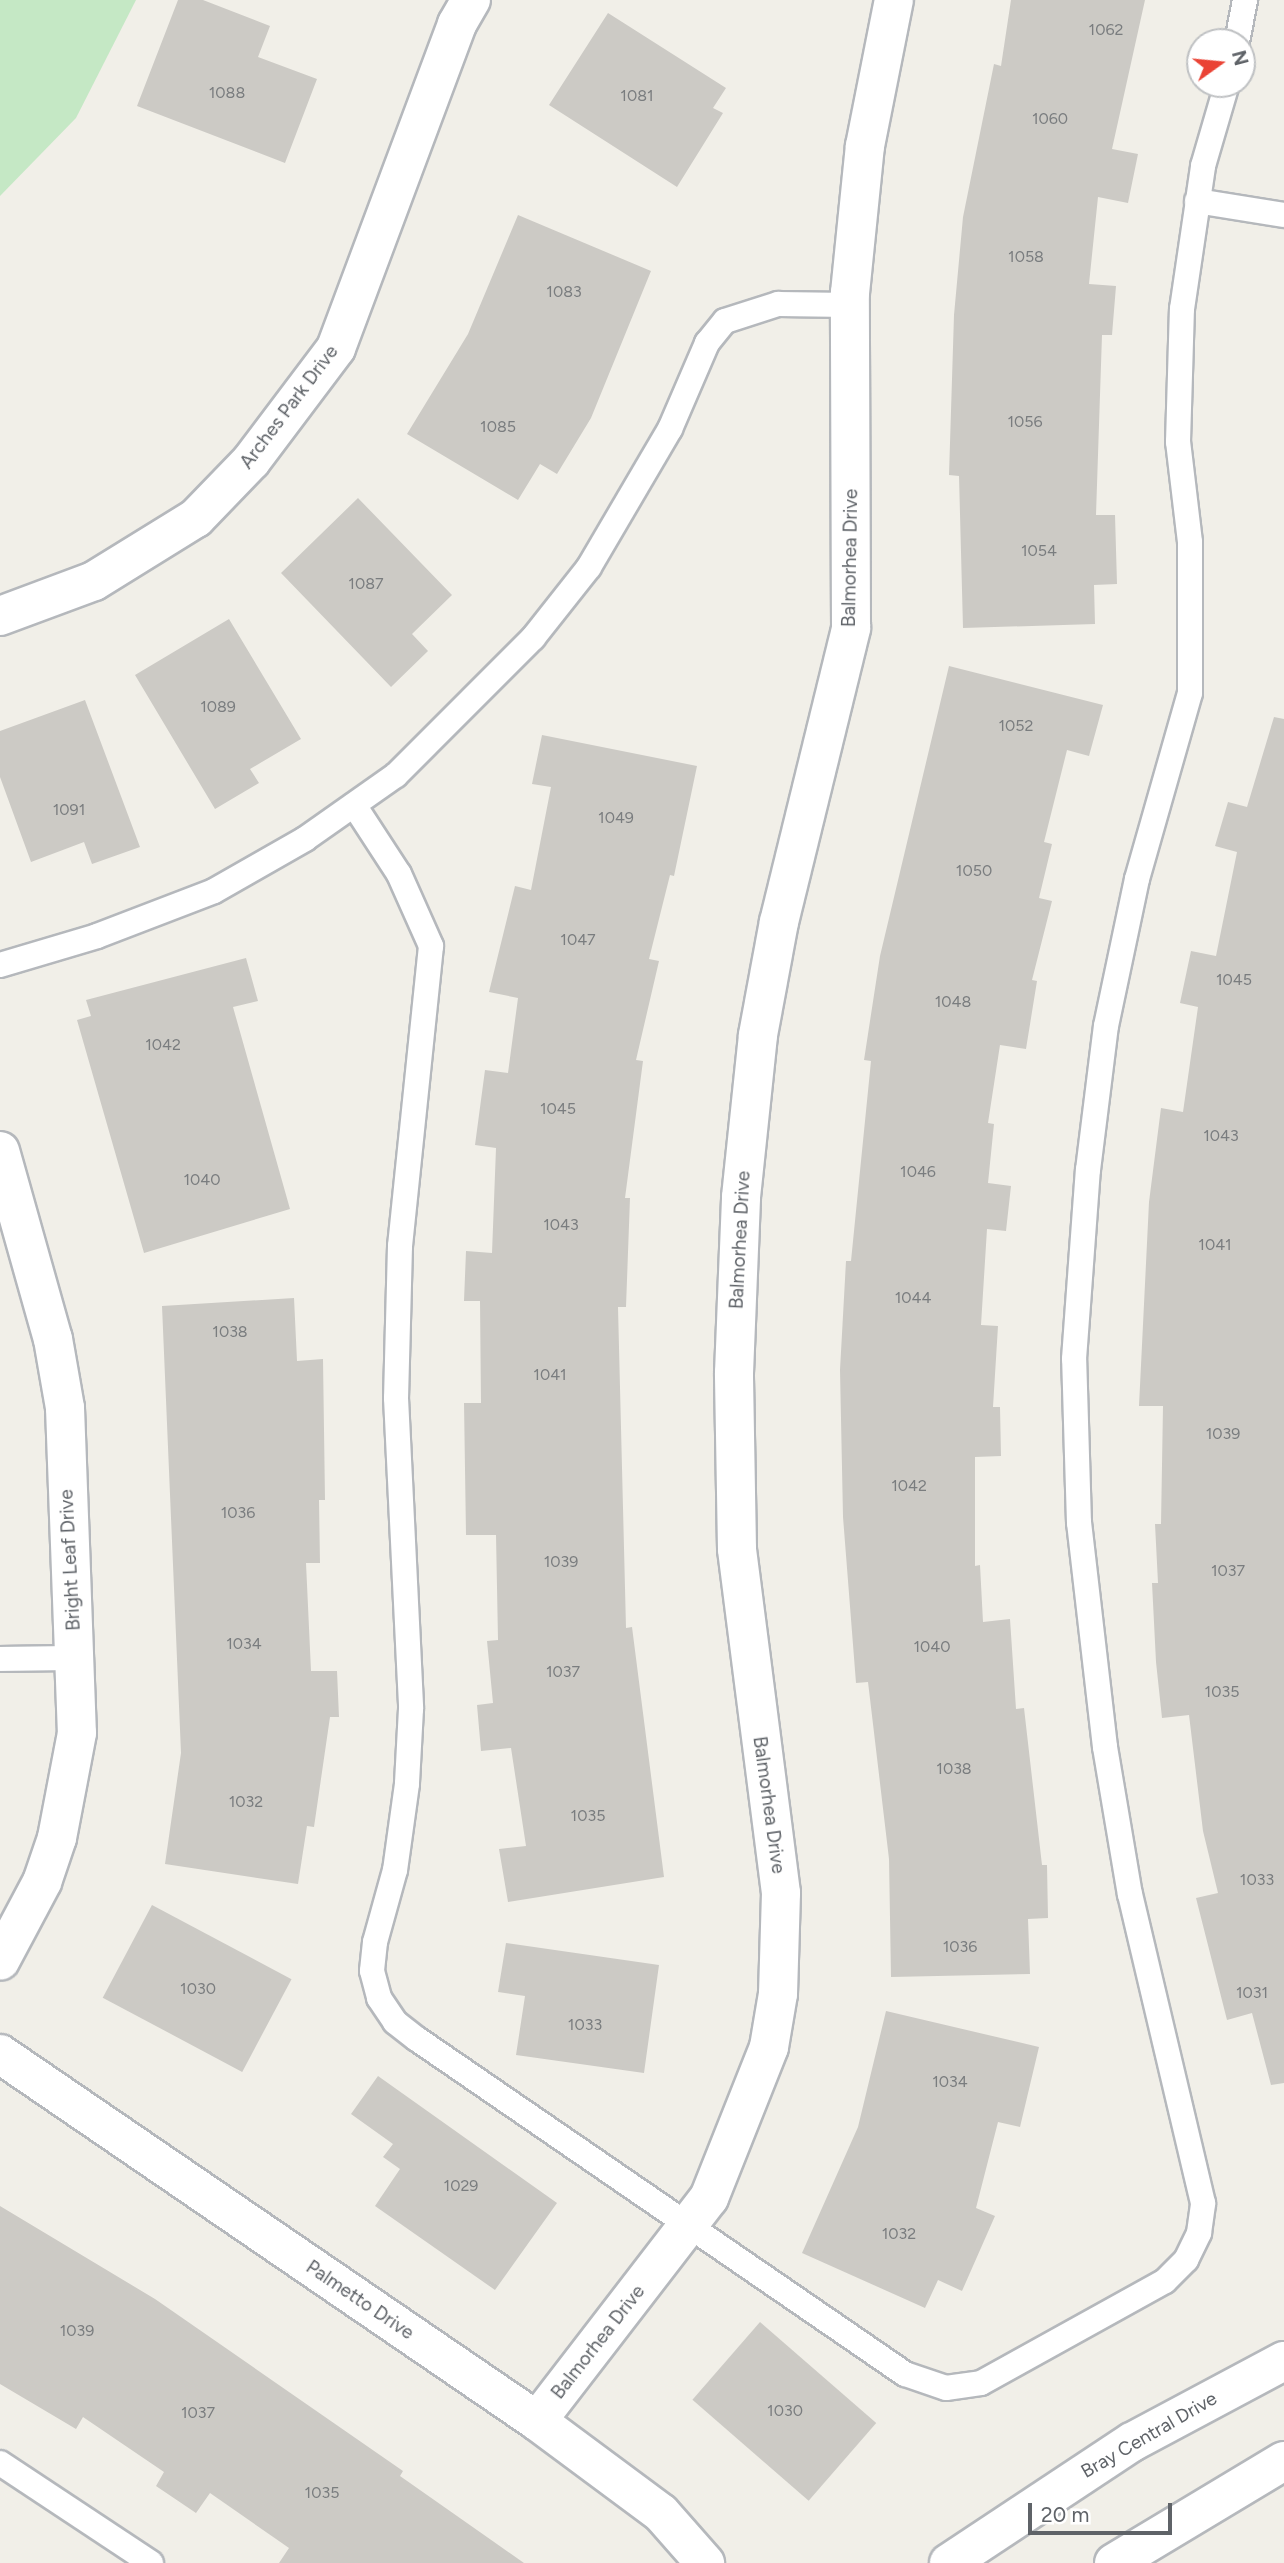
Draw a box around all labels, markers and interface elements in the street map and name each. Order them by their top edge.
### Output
house number: 1062 [1089,20,1123,40]
north arrow [1186,28,1256,98]
text: N [1227,48,1253,68]
house number: 1088 [209,83,245,103]
house number: 1081 [620,86,654,106]
house number: 1060 [1032,109,1068,129]
house number: 1058 [1008,247,1044,267]
house number: 1083 [546,282,582,302]
street label: Arches Park Drive [235,341,343,473]
house number: 1056 [1007,412,1043,432]
house number: 1085 [480,417,516,437]
street label: Balmorhea Drive [837,489,863,627]
house number: 1054 [1021,541,1057,561]
house number: 1087 [348,574,384,594]
house number: 1089 [200,697,236,717]
house number: 1052 [998,716,1034,736]
house number: 1091 [53,800,85,820]
house number: 1049 [598,808,634,828]
house number: 1050 [956,861,992,881]
house number: 1047 [560,930,596,950]
house number: 1045 [1216,970,1252,990]
house number: 1048 [935,992,971,1012]
house number: 1042 [145,1035,181,1055]
house number: 1045 [540,1099,576,1119]
house number: 1043 [1203,1126,1239,1146]
house number: 1046 [900,1162,936,1182]
house number: 1040 [183,1170,221,1190]
street label: Balmorhea Drive [725,1170,755,1310]
house number: 1043 [543,1215,579,1235]
house number: 1041 [1198,1235,1232,1255]
house number: 1044 [895,1288,931,1308]
house number: 1038 [212,1322,248,1342]
house number: 1041 [533,1365,567,1385]
house number: 1039 [1206,1424,1240,1444]
house number: 1042 [891,1476,927,1496]
street label: Bright Leaf Drive [55,1489,85,1631]
house number: 1036 [221,1503,255,1523]
house number: 1039 [544,1552,578,1572]
house number: 1037 [1211,1561,1245,1581]
house number: 1034 [226,1634,262,1654]
house number: 1040 [913,1637,951,1657]
house number: 1037 [546,1662,580,1682]
house number: 1035 [1205,1682,1239,1702]
street label: Balmorhea Drive [748,1735,790,1875]
house number: 1038 [936,1759,972,1779]
house number: 1032 [229,1792,263,1812]
house number: 1035 [571,1806,605,1826]
house number: 1033 [1240,1870,1274,1890]
house number: 1036 [943,1937,977,1957]
house number: 1030 [180,1979,216,1999]
house number: 1031 [1236,1983,1268,2003]
house number: 1033 [568,2015,602,2035]
house number: 1034 [932,2072,968,2092]
house number: 1029 [444,2176,478,2196]
house number: 1032 [882,2224,916,2244]
street label: Palmetto Drive [302,2256,418,2344]
street label: Balmorhea Drive [546,2280,650,2404]
house number: 1039 [60,2321,94,2341]
street label: Bray Central Drive [1077,2387,1221,2483]
house number: 1030 [767,2401,803,2421]
house number: 1037 [181,2403,215,2423]
house number: 1035 [305,2483,339,2503]
scale bar [1032,2490,1176,2534]
text: 20 m [1041,2502,1089,2527]

